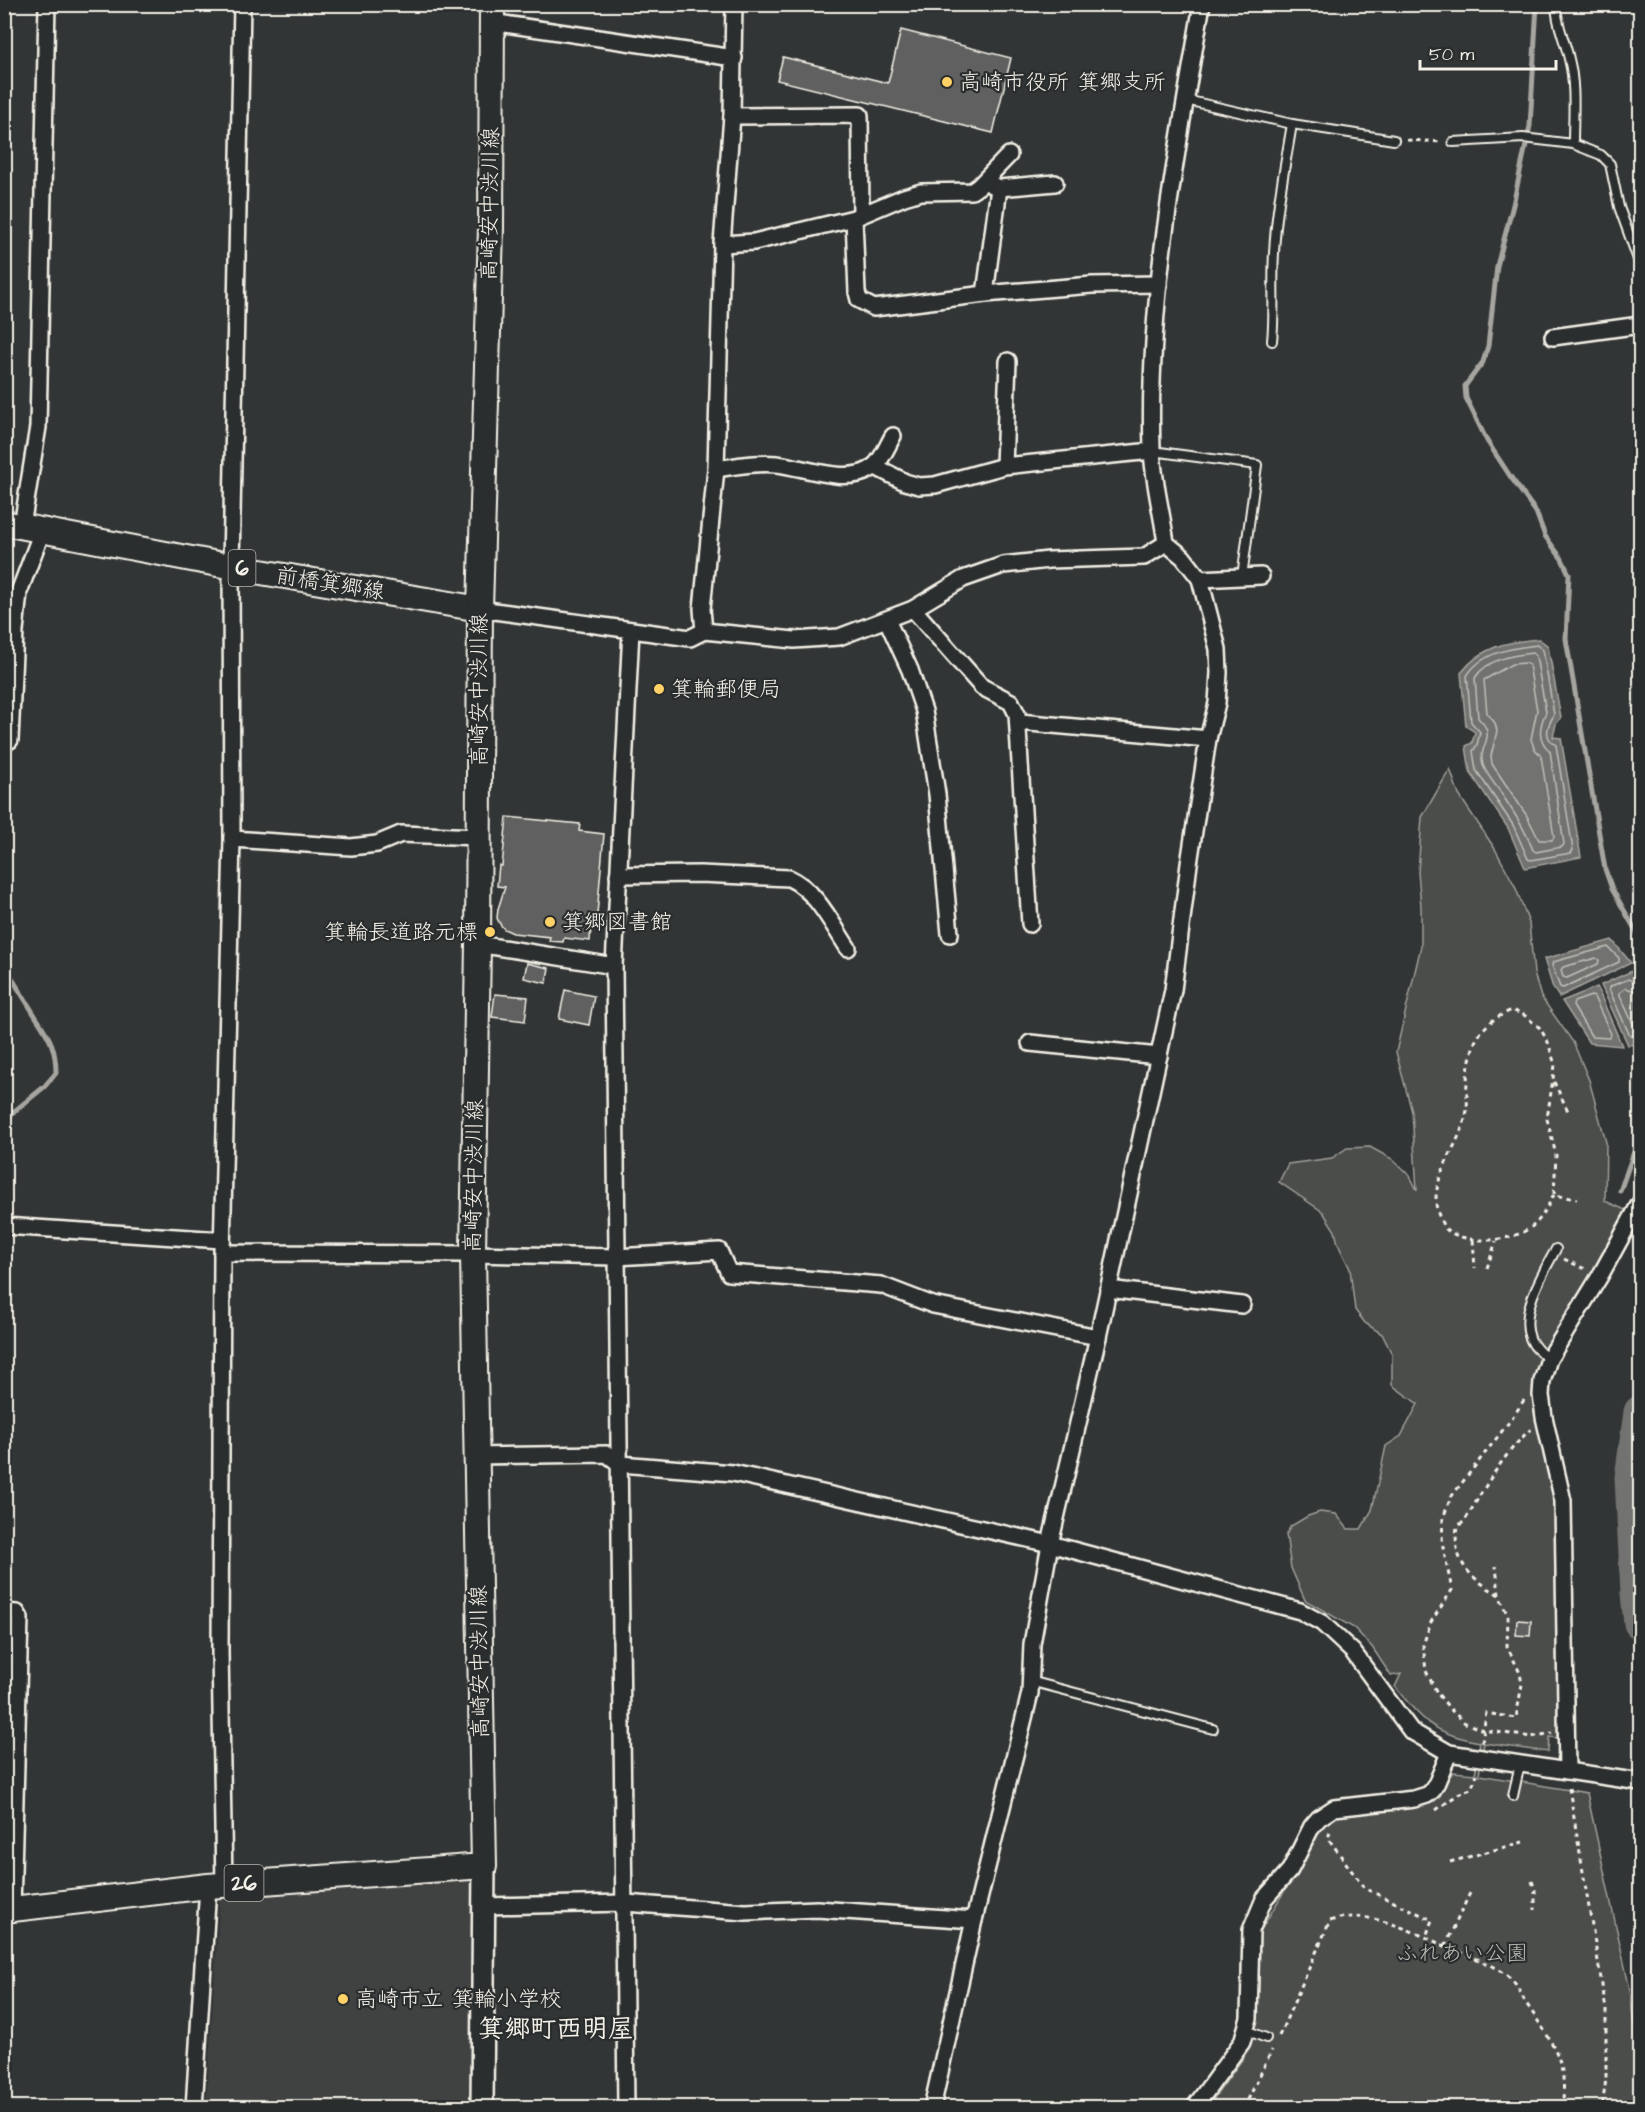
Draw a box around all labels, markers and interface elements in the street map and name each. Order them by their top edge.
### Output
scale bar [1420,33,1556,71]
text: 50 m [1429,42,1474,67]
place label: 高崎市役所 箕郷支所 [959,67,1166,98]
marker: 高崎市役所 箕郷支所 [940,75,954,89]
street label: 高崎安中渋川線 [473,127,507,281]
road number: 6 [228,550,256,586]
street label: 前橋箕郷線 [273,560,387,608]
street label: 高崎安中渋川線 [464,613,495,767]
place label: 箕輪郵便局 [671,674,781,705]
marker: 箕輪郵便局 [652,682,666,696]
place label: 箕郷図書館 [562,907,672,938]
marker: 箕郷図書館 [543,915,557,929]
place label: 箕輪長道路元標 [324,917,478,948]
marker: 箕輪長道路元標 [483,925,497,939]
street label: 高崎安中渋川線 [457,1099,491,1253]
street label: 高崎安中渋川線 [463,1585,497,1739]
road number: 26 [224,1865,264,1901]
park label: ふれあい公園 [1396,1938,1528,1969]
place label: 高崎市立 箕輪小学校 [355,1984,562,2015]
marker: 高崎市立 箕輪小学校 [336,1992,350,2006]
district label: 箕郷町西明屋 [478,2011,634,2047]

